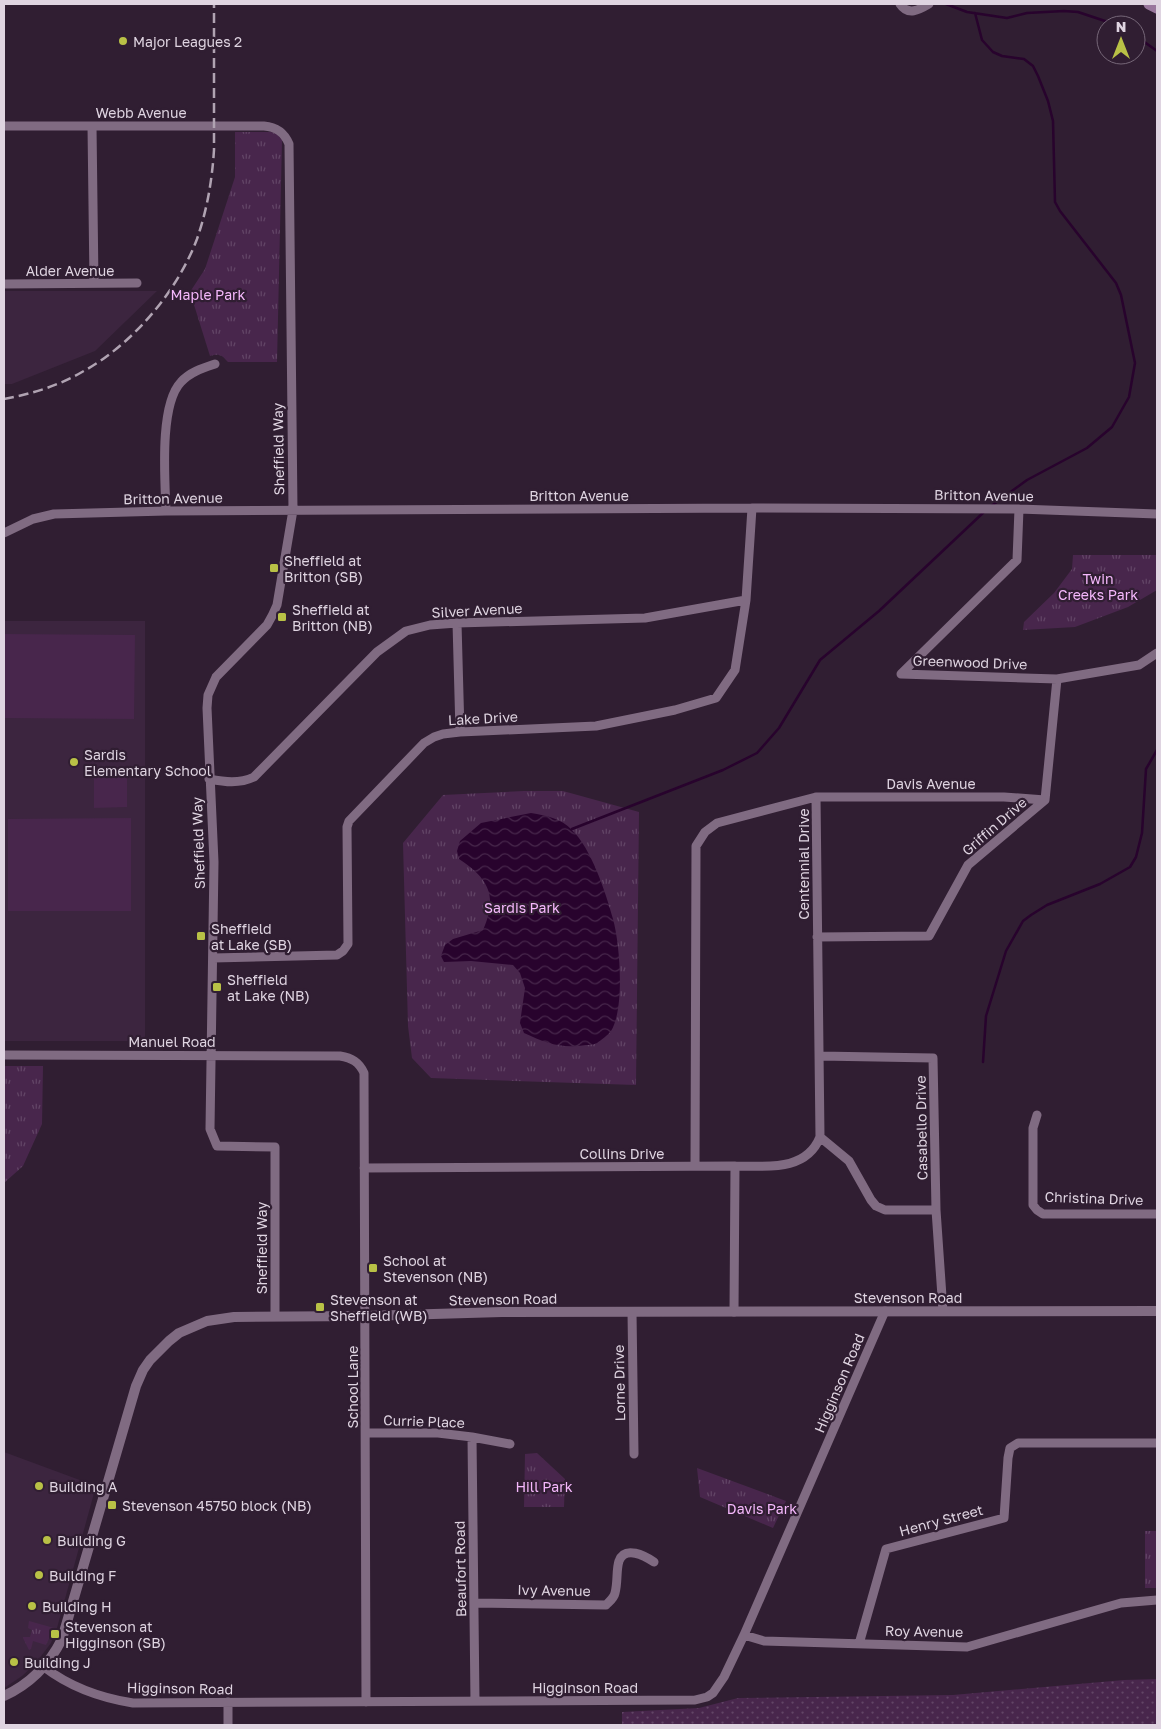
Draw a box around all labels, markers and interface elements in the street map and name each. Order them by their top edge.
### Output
north arrow [1096,15,1146,65]
text: N [1116,18,1126,35]
place label: Major Leagues 2 [133,33,242,50]
marker: Major Leagues 2 [117,35,129,47]
street label: Webb Avenue [95,104,187,121]
street label: Alder Avenue [26,262,114,279]
park label: Maple Park [171,286,245,303]
street label: Sheffield Way [269,402,287,495]
street label: Britton Avenue [934,486,1034,504]
street label: Britton Avenue [529,487,629,504]
street label: Britton Avenue [123,489,223,507]
place label: Sheffield at Britton (SB) [284,552,363,585]
marker: Sheffield at Britton (SB) [268,562,280,574]
park label: Twin Creeks Park [1058,570,1138,603]
street label: Silver Avenue [431,599,523,621]
place label: Sheffield at Britton (NB) [292,601,373,634]
marker: Sheffield at Britton (NB) [276,611,288,623]
street label: Greenwood Drive [912,652,1028,672]
street label: Lake Drive [448,708,518,728]
place label: Sardis Elementary School [84,746,211,779]
marker: Sardis Elementary School [68,756,80,768]
street label: Davis Avenue [886,775,976,792]
street label: Griffin Drive [958,793,1030,859]
street label: Sheffield Way [188,796,208,890]
street label: Centennial Drive [795,808,812,920]
park label: Sardis Park [484,899,560,916]
place label: Sheffield at Lake (SB) [211,920,292,953]
marker: Sheffield at Lake (SB) [195,930,207,942]
place label: Sheffield at Lake (NB) [227,971,310,1004]
marker: Sheffield at Lake (NB) [211,981,223,993]
street label: Manuel Road [128,1033,216,1050]
street label: Casabello Drive [912,1075,930,1181]
street label: Collins Drive [580,1145,664,1162]
street label: Christina Drive [1044,1188,1144,1208]
street label: Sheffield Way [253,1202,270,1294]
place label: School at Stevenson (NB) [383,1252,488,1285]
marker: School at Stevenson (NB) [367,1262,379,1274]
street label: Stevenson Road [854,1289,962,1306]
street label: Stevenson Road [449,1290,557,1308]
place label: Stevenson at Sheffield (WB) [330,1291,428,1324]
marker: Stevenson at Sheffield (WB) [314,1301,326,1313]
street label: Higginson Road [810,1331,868,1435]
street label: Lorne Drive [610,1345,628,1421]
street label: School Lane [344,1346,361,1428]
street label: Currie Place [383,1411,465,1431]
place label: Building A [49,1478,118,1495]
park label: Hill Park [515,1478,573,1495]
marker: Building A [33,1480,45,1492]
place label: Stevenson 45750 block (NB) [122,1497,312,1514]
marker: Stevenson 45750 block (NB) [106,1499,118,1511]
park label: Davis Park [727,1500,797,1517]
street label: Henry Street [897,1501,985,1539]
street label: Beaufort Road [451,1521,469,1617]
place label: Building G [57,1532,126,1549]
marker: Building G [41,1534,53,1546]
place label: Building F [49,1567,116,1584]
marker: Building F [33,1569,45,1581]
street label: Ivy Avenue [517,1581,591,1599]
place label: Building H [42,1598,112,1615]
marker: Building H [26,1600,38,1612]
place label: Stevenson at Higginson (SB) [65,1618,166,1651]
street label: Roy Avenue [885,1622,963,1640]
marker: Stevenson at Higginson (SB) [49,1628,61,1640]
place label: Building J [24,1654,91,1671]
marker: Building J [8,1656,20,1668]
street label: Higginson Road [127,1679,233,1697]
street label: Higginson Road [532,1679,638,1696]

